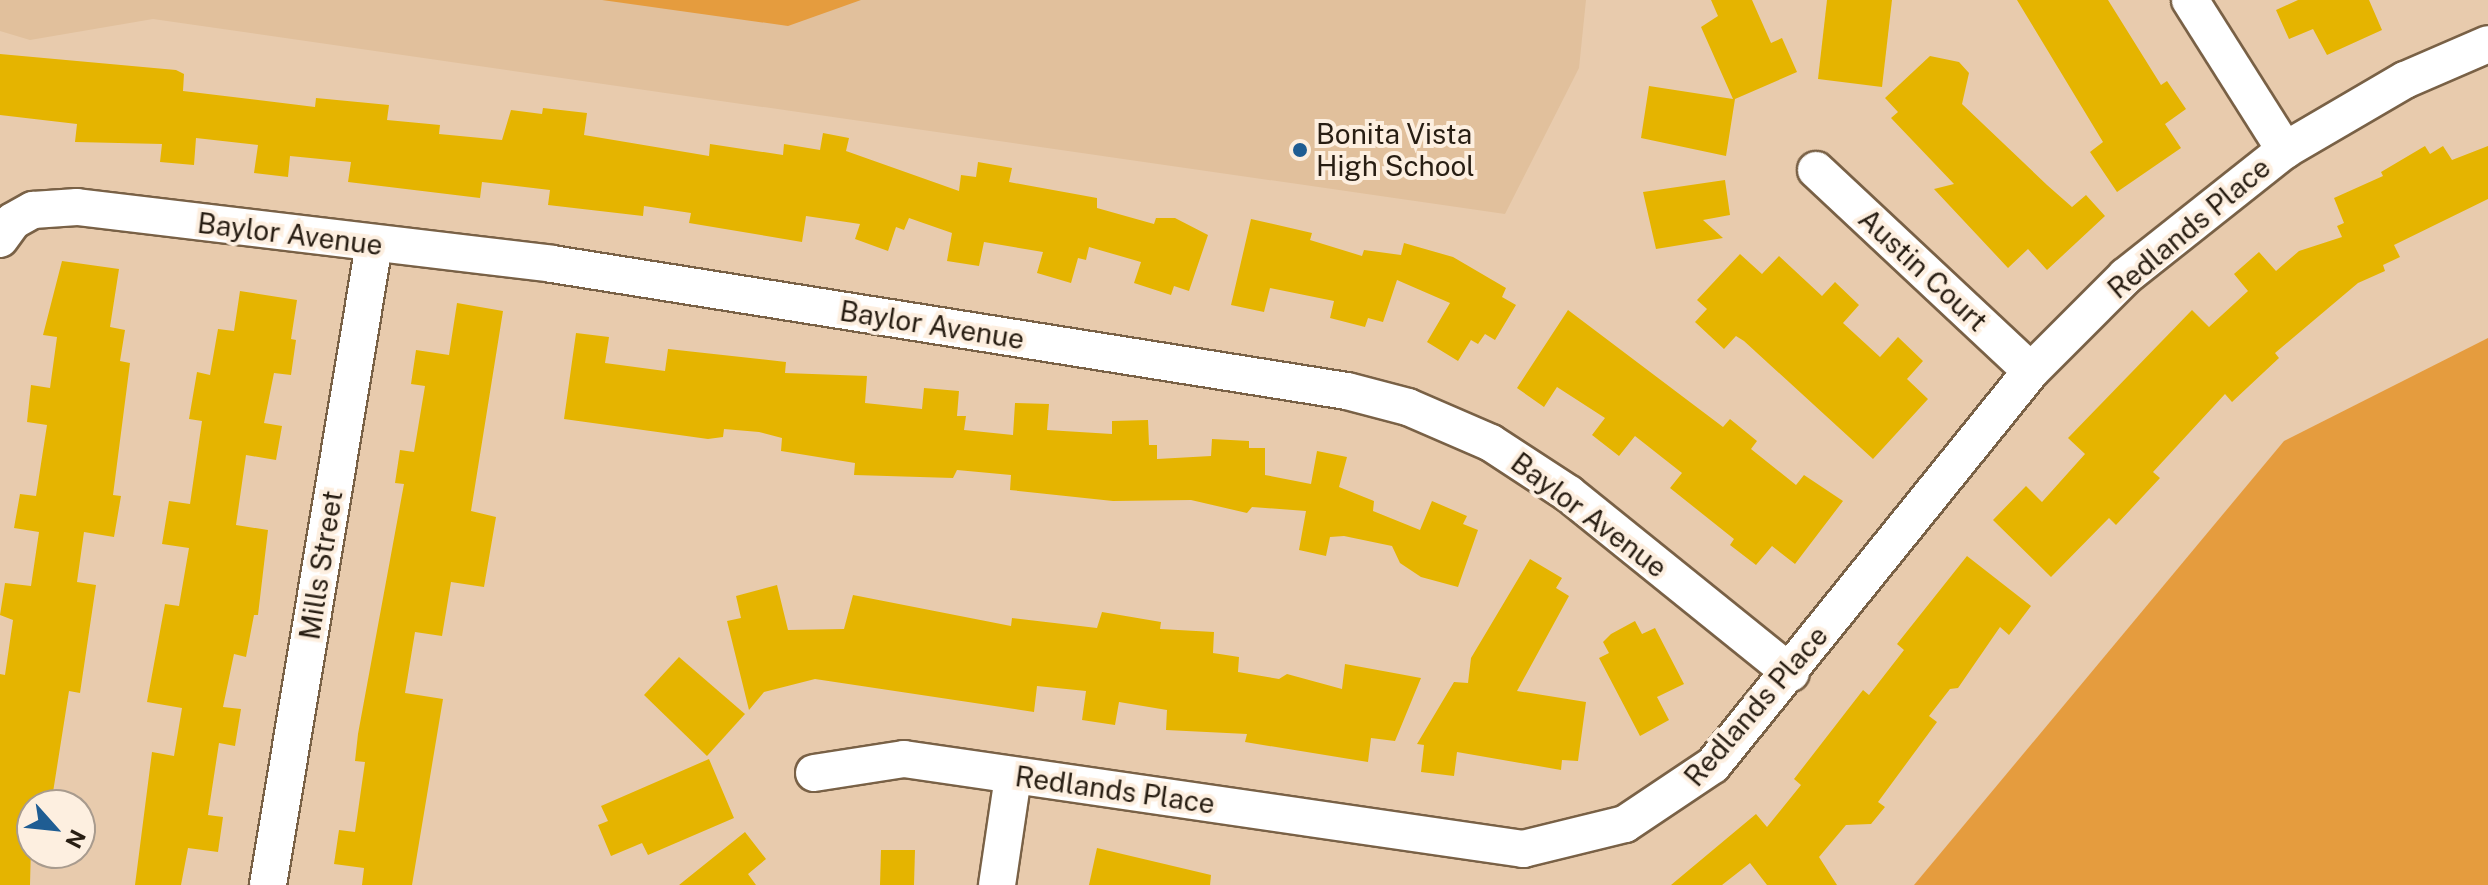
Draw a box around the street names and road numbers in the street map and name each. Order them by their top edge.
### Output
street label: Redlands Place [2101,150,2277,306]
street label: Austin Court [1852,202,1994,338]
street label: Baylor Avenue [195,206,385,262]
street label: Baylor Avenue [837,294,1027,356]
street label: Baylor Avenue [1504,446,1674,584]
street label: Mills Street [293,488,349,642]
street label: Redlands Place [1677,619,1835,793]
street label: Redlands Place [1013,759,1217,821]

